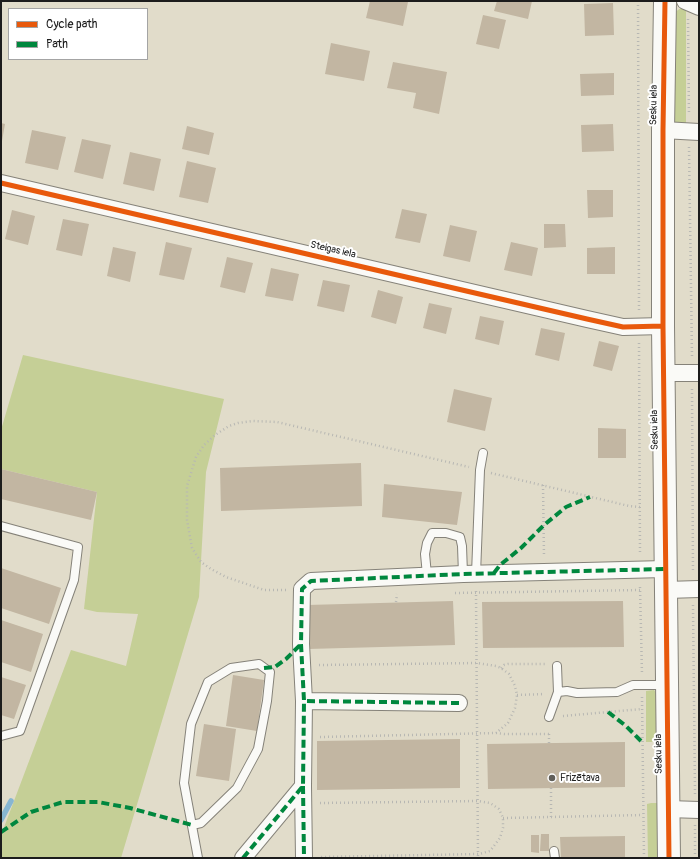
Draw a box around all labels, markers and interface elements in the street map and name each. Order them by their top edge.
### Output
legend [8,8,148,60]
text: Cycle path [46,17,97,32]
text: Path [46,37,68,52]
street label: Sesku iela [648,85,660,125]
street label: Steigas iela [309,239,357,261]
street label: Sesku iela [649,410,661,450]
street label: Sesku iela [653,734,665,774]
place label: Frizētava [560,772,600,784]
marker: Frizētava [547,773,557,783]

